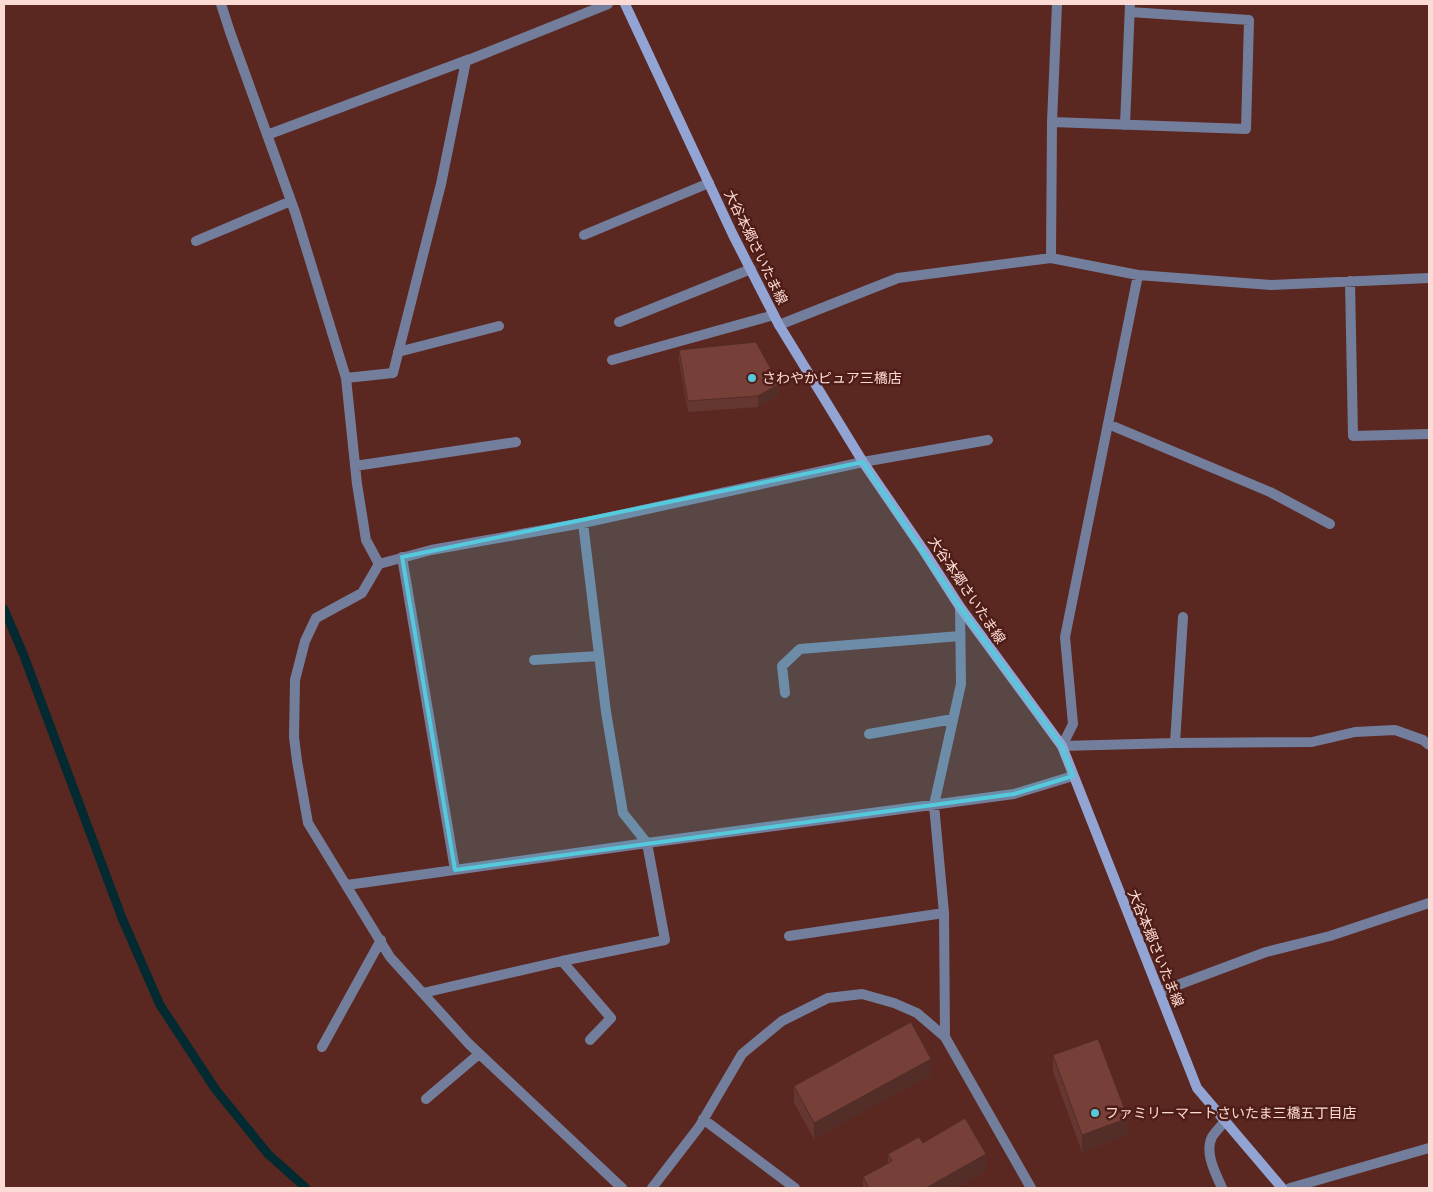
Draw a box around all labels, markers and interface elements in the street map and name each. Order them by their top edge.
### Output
street label: 大谷本郷さいたま線 [721,187,791,307]
place label: さわやかピュア三橋店 [762,370,902,386]
marker: さわやかピュア三橋店 [746,372,758,384]
street label: 大谷本郷さいたま線 [925,533,1009,647]
street label: 大谷本郷さいたま線 [1125,887,1187,1009]
place label: ファミリーマートさいたま三橋五丁目店 [1105,1105,1357,1121]
marker: ファミリーマートさいたま三橋五丁目店 [1089,1107,1101,1119]

